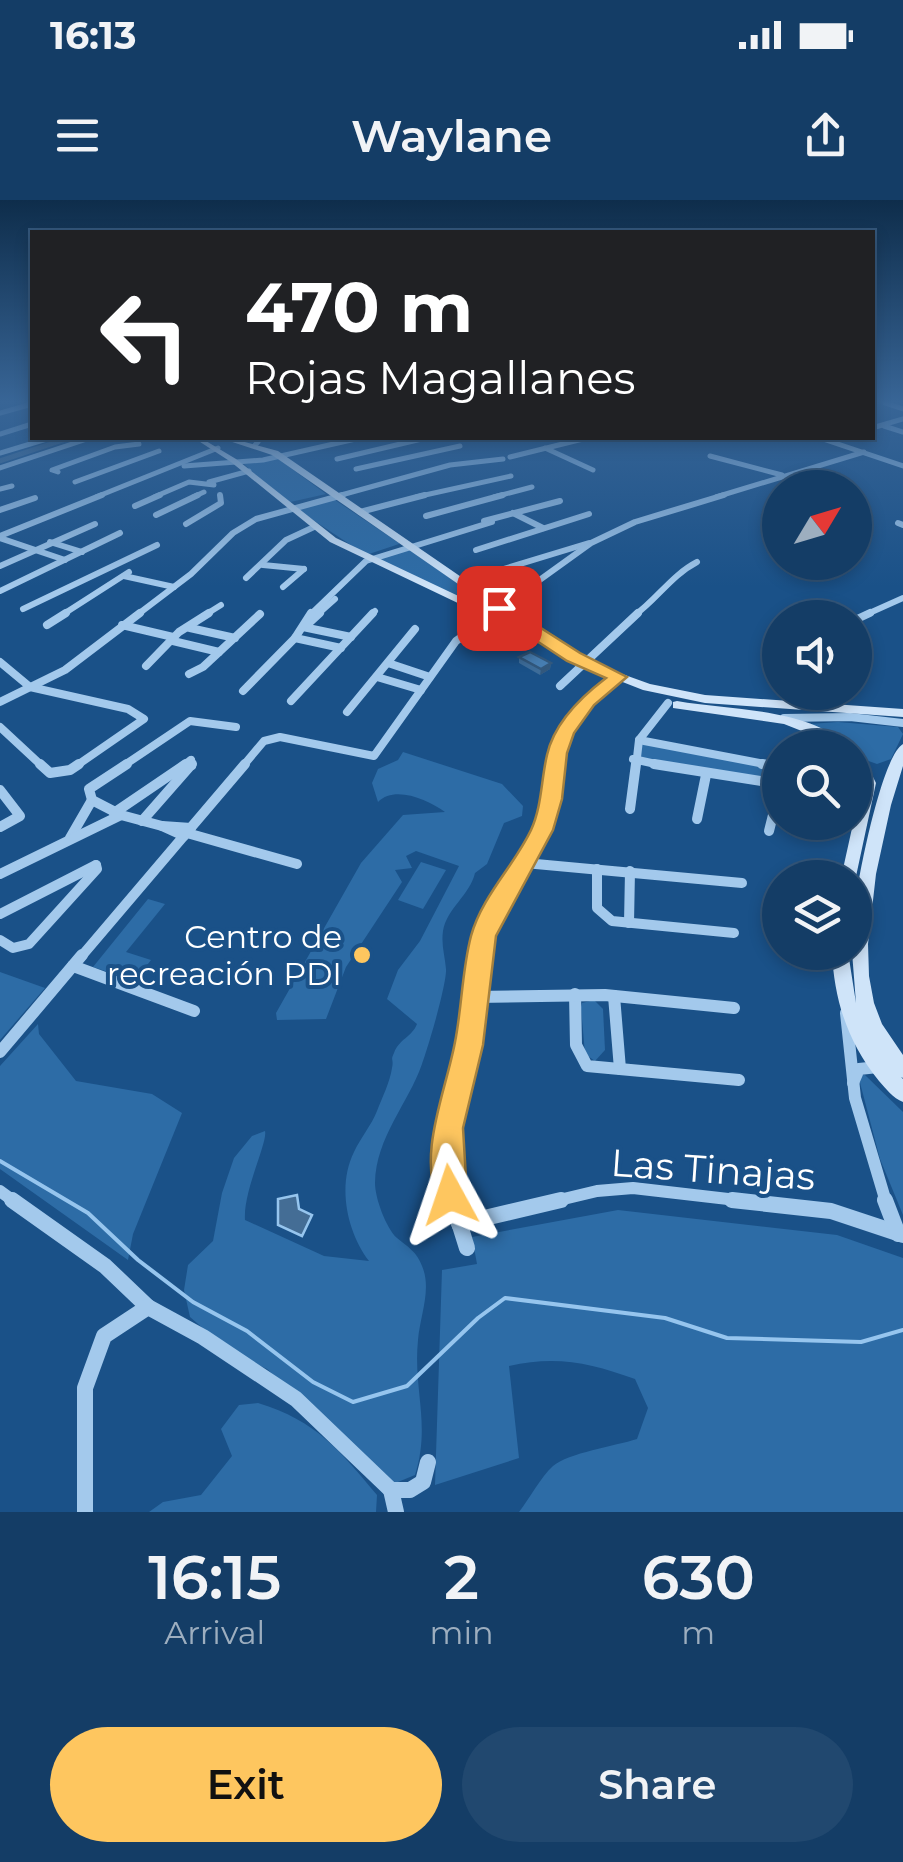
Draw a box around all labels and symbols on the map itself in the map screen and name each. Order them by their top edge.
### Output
north arrow [762,470,872,580]
pin [457,566,542,651]
place label: Centro de recreación PDI [107,917,342,993]
marker: Centro de recreación PDI [351,944,373,966]
street label: Las Tinajas [609,1139,817,1200]
position arrow [398,1143,502,1247]

